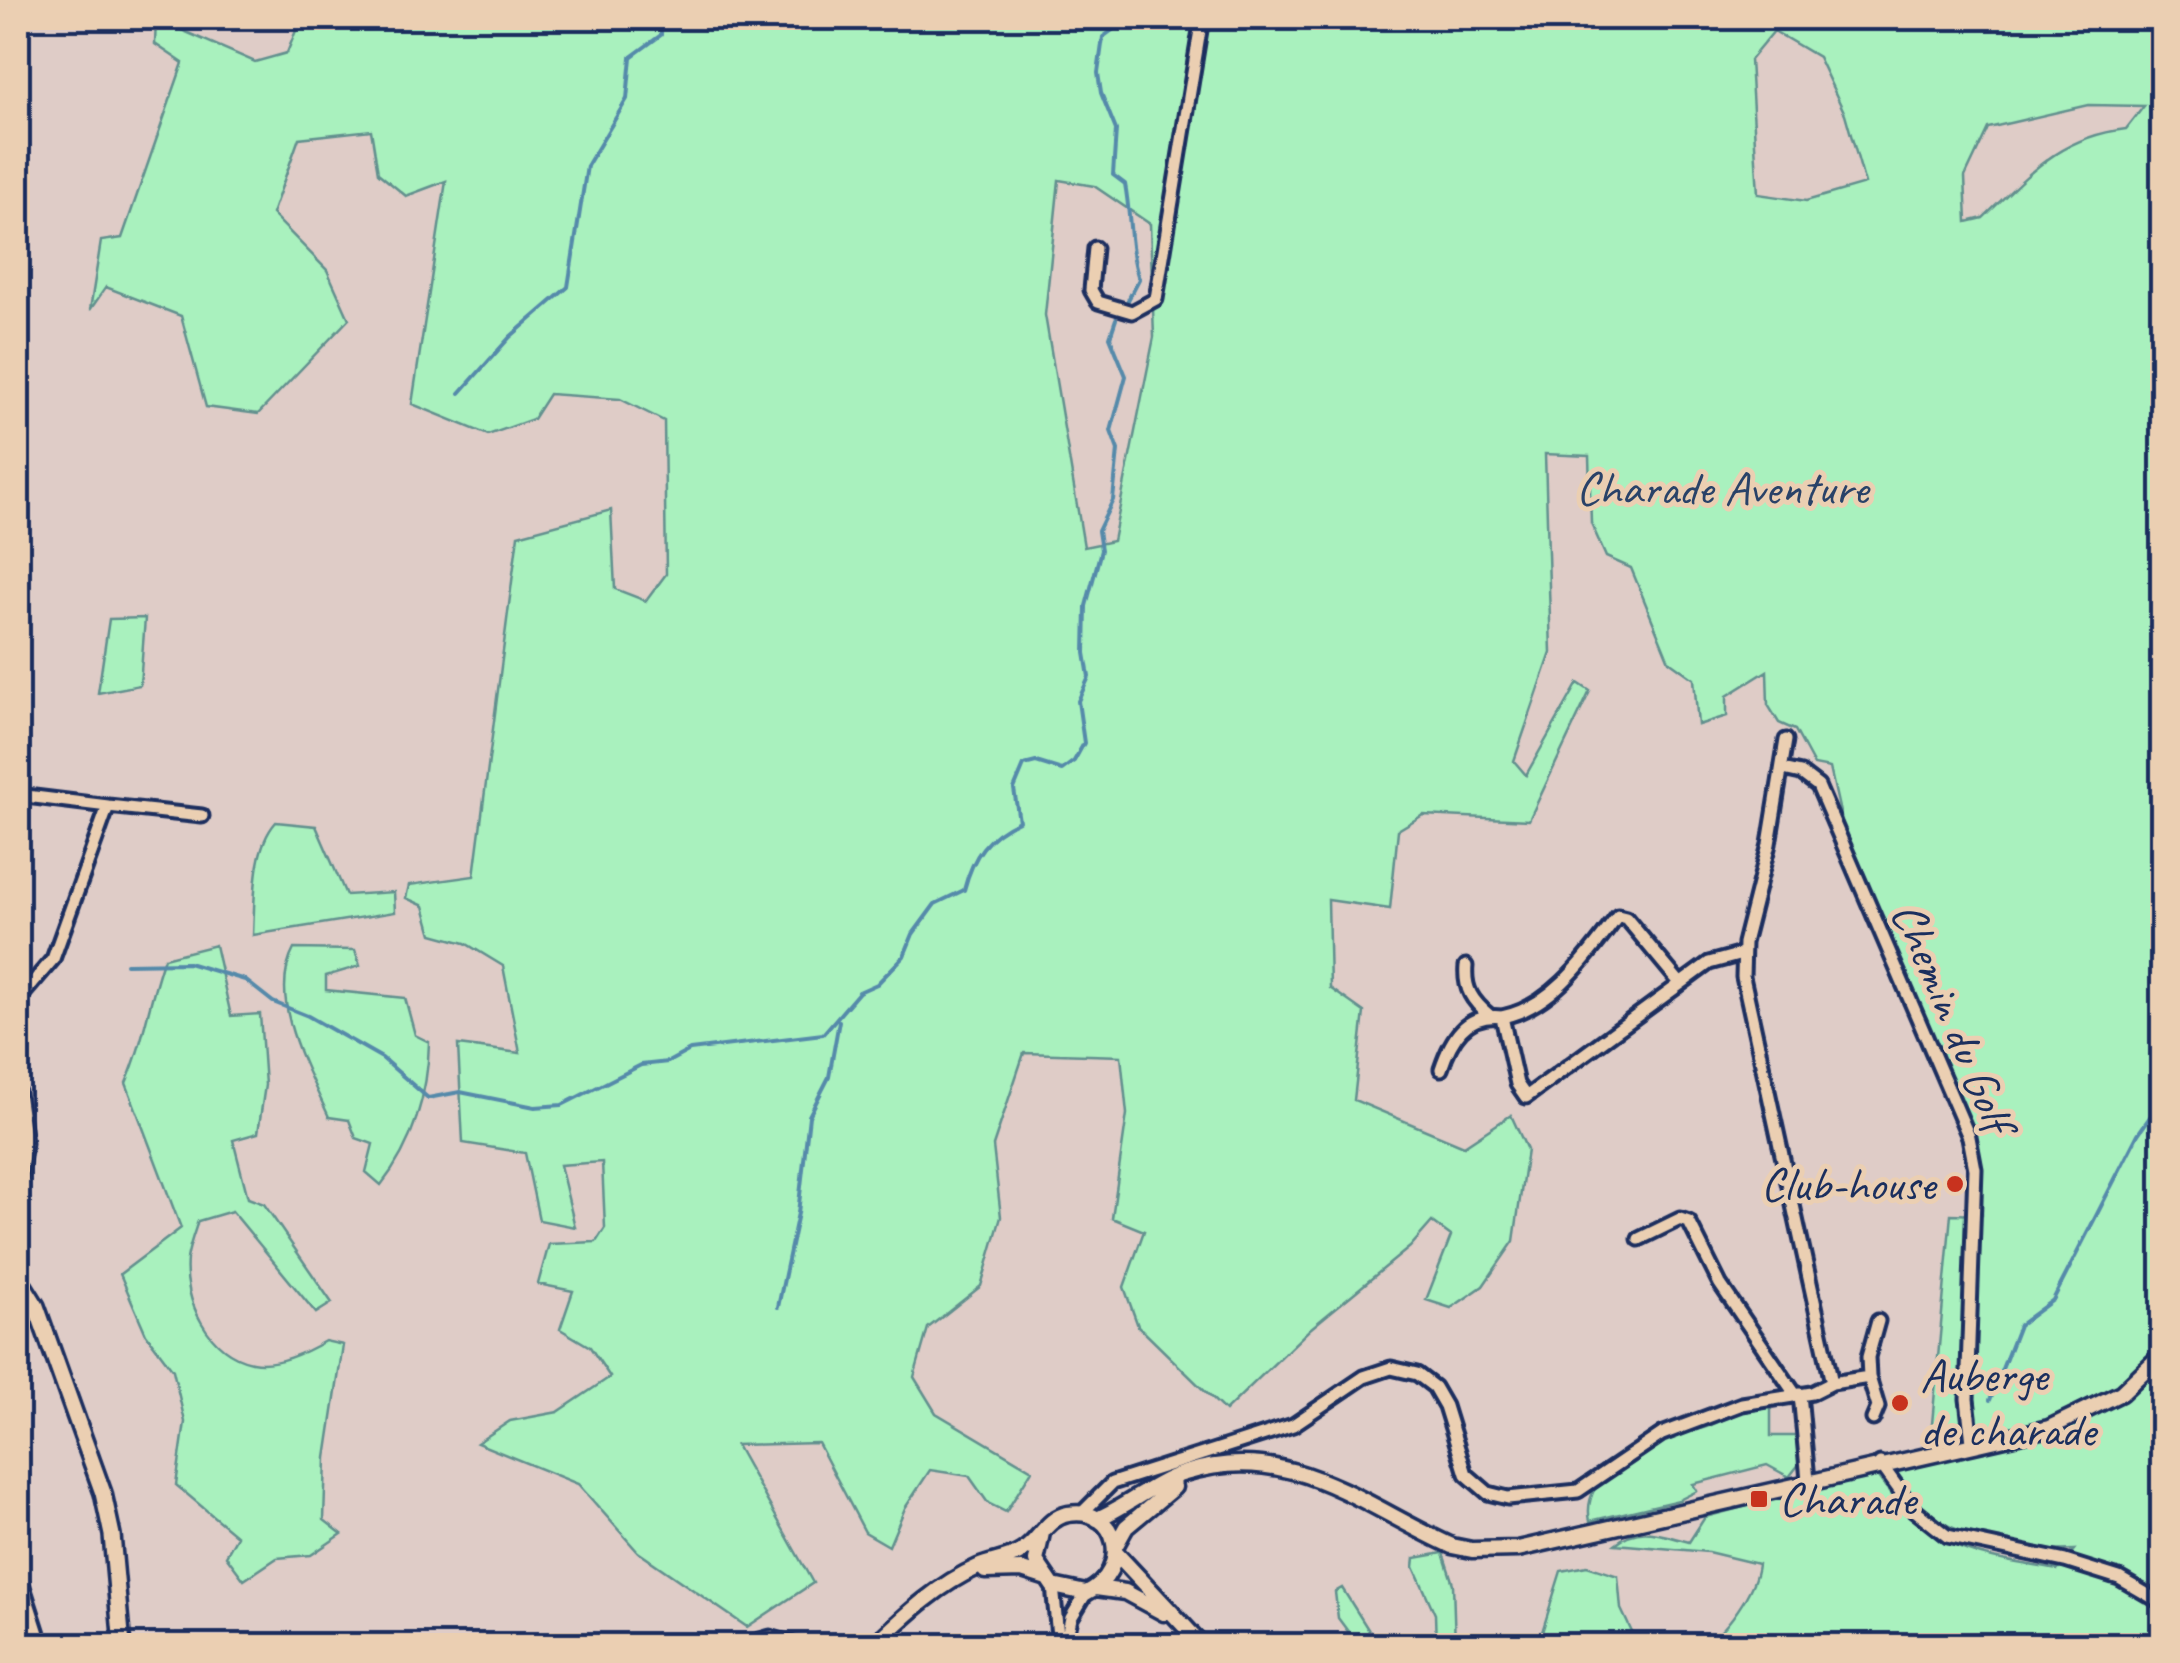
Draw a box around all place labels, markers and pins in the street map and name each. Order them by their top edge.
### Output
place label: Club-house [1761,1154,1938,1214]
marker: Club-house [1944,1173,1966,1195]
place label: Auberge de charade [1920,1345,2099,1460]
marker: Auberge de charade [1889,1392,1911,1414]
place label: Charade [1779,1469,1919,1529]
marker: Charade [1748,1488,1770,1510]

